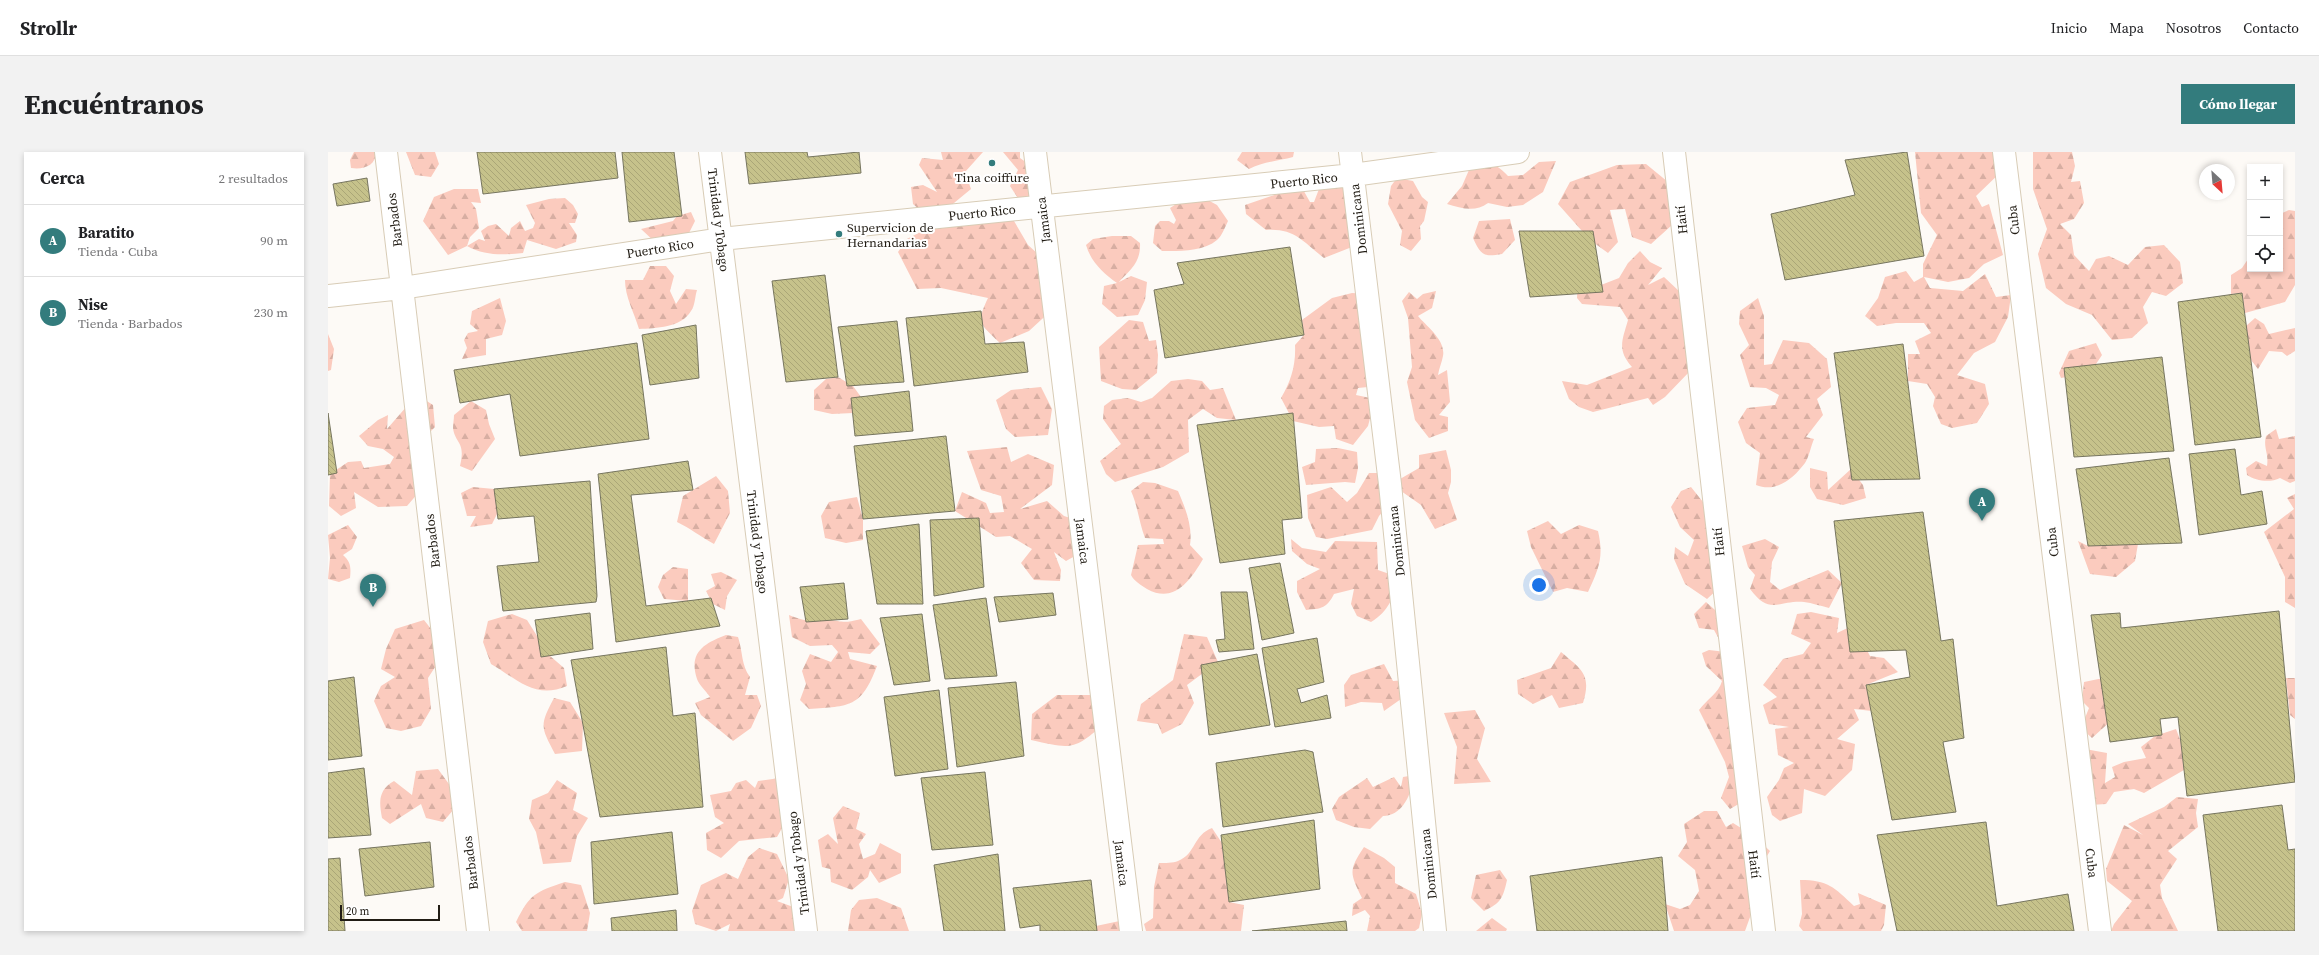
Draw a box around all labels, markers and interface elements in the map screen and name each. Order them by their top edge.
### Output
text: Strollr [20,15,77,41]
text: Inicio [2051,18,2087,38]
text: Mapa [2109,18,2144,38]
text: Nosotros [2166,18,2221,38]
text: Contacto [2243,18,2299,38]
button: Cómo llegar [2181,84,2295,124]
text: Encuéntranos [24,85,204,123]
marker: Tina coiffure [987,158,997,168]
north arrow [2199,164,2235,200]
map controls [2247,164,2283,272]
button: + [2247,164,2283,200]
text: Cerca [40,166,85,190]
street label: Trinidad y Tobago [704,167,733,273]
place label: Tina coiffure [955,169,1030,186]
street label: Puerto Rico [1269,169,1339,192]
text: 2 resultados [218,170,288,187]
street label: Dominicana [1346,182,1371,255]
street label: Barbados [383,192,406,248]
street label: Jamaica [1032,196,1055,245]
button: − [2247,200,2283,236]
street label: Puerto Rico [947,201,1017,224]
street label: Cuba [2003,204,2024,236]
street label: Haití [1672,205,1691,235]
place label: Supervicion de Hernandarias [847,219,934,251]
text: Baratito [78,222,134,243]
marker: Supervicion de Hernandarias [834,229,844,239]
text: A [49,232,57,249]
text: 90 m [260,232,288,249]
street label: Puerto Rico [625,235,695,262]
button: locate [2247,236,2283,272]
text: Tienda · Cuba [78,243,158,260]
text: Nise [78,294,108,315]
text: B [49,304,57,321]
text: 230 m [254,304,288,321]
text: Tienda · Barbados [78,315,182,332]
pin: A [1969,488,1995,521]
street label: Trinidad y Tobago [743,489,772,595]
street label: Dominicana [1384,504,1409,577]
street label: Barbados [421,513,444,569]
street label: Jamaica [1071,516,1094,565]
street label: Cuba [2042,526,2063,558]
street label: Haití [1709,527,1728,557]
pin: B [360,574,386,607]
your location [1529,575,1549,595]
street label: Trinidad y Tobago [784,810,813,916]
street label: Dominicana [1416,827,1441,900]
street label: Barbados [459,835,482,891]
street label: Jamaica [1110,838,1133,887]
street label: Cuba [2081,847,2102,879]
street label: Haití [1744,849,1765,879]
scale bar [340,903,440,922]
text: 20 m [346,904,369,919]

